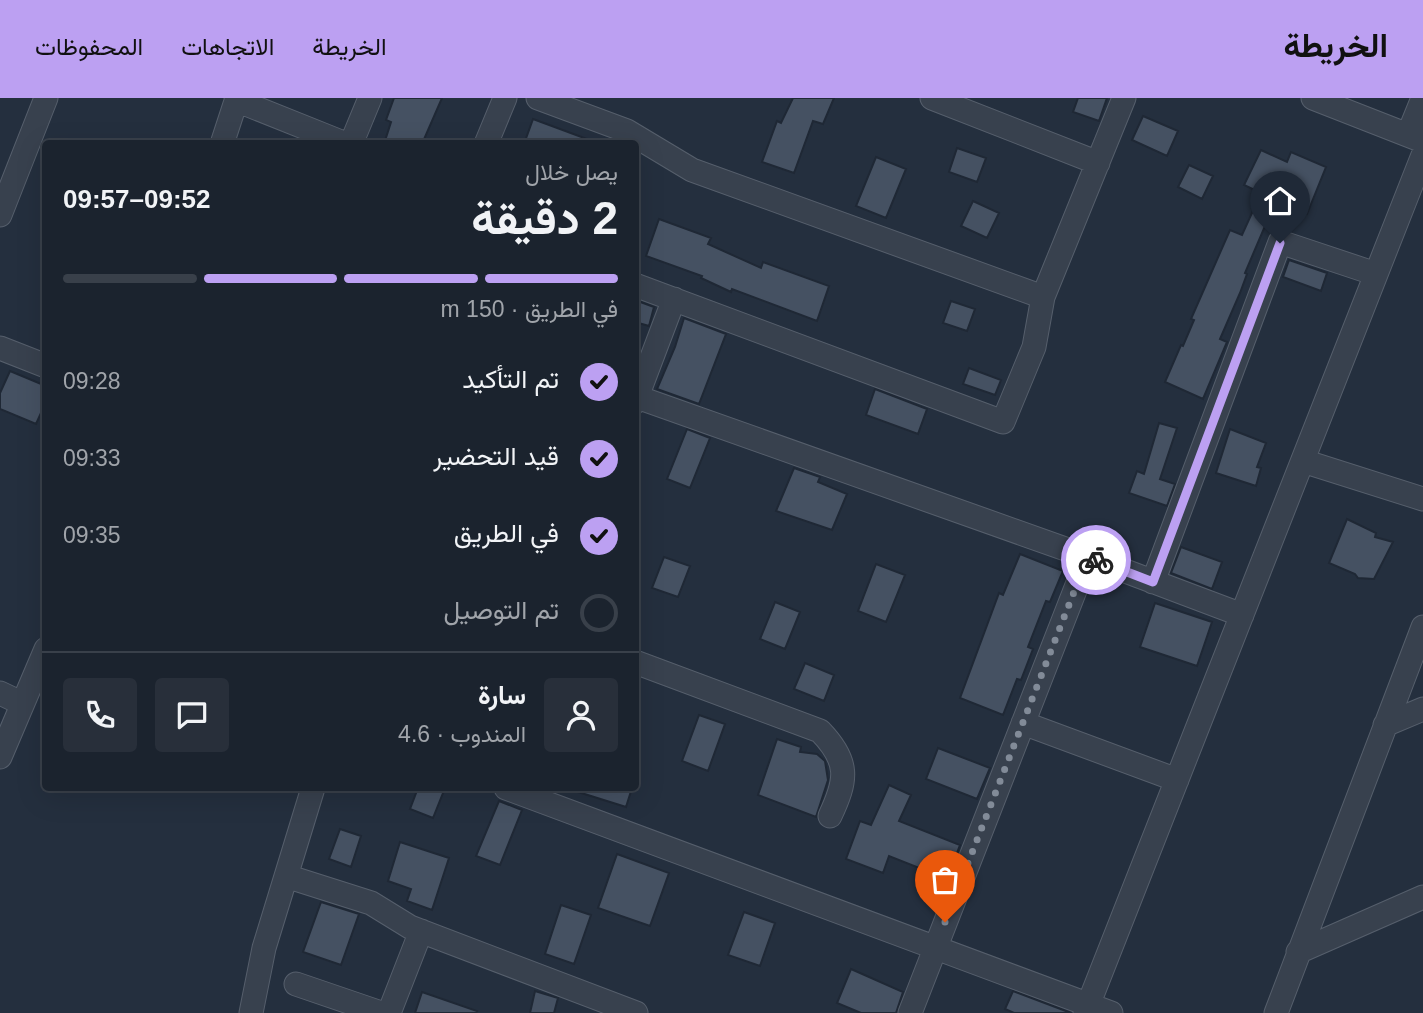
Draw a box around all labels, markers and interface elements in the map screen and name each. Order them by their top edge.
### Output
text: الخريطة [1284,27,1388,64]
text: المحفوظات [35,33,143,60]
text: الاتجاهات [181,33,274,60]
text: الخريطة [312,33,387,60]
text: يصل خلال [525,159,618,185]
pin [1250,171,1310,243]
icon: home [1261,182,1299,220]
text: 09:52–09:57 [63,184,210,214]
text: 2 دقيقة [471,192,618,244]
text: في الطريق · 150 m [441,296,618,322]
icon: check [580,363,618,401]
text: تم التأكيد [462,364,559,394]
text: 09:28 [63,368,121,394]
icon: check [580,440,618,478]
text: قيد التحضير [433,441,559,471]
text: 09:33 [63,445,121,471]
icon: check [580,517,618,555]
text: في الطريق [454,518,559,548]
text: 09:35 [63,522,121,548]
courier [1061,525,1131,595]
icon: bike [1077,541,1115,579]
text: تم التوصيل [443,595,559,625]
button: phone [63,678,137,752]
button: chat [155,678,229,752]
button: person [544,678,618,752]
text: سارة [478,680,526,710]
text: المندوب · 4.6 [398,721,526,747]
pin [915,850,975,922]
icon: bag [926,861,964,899]

